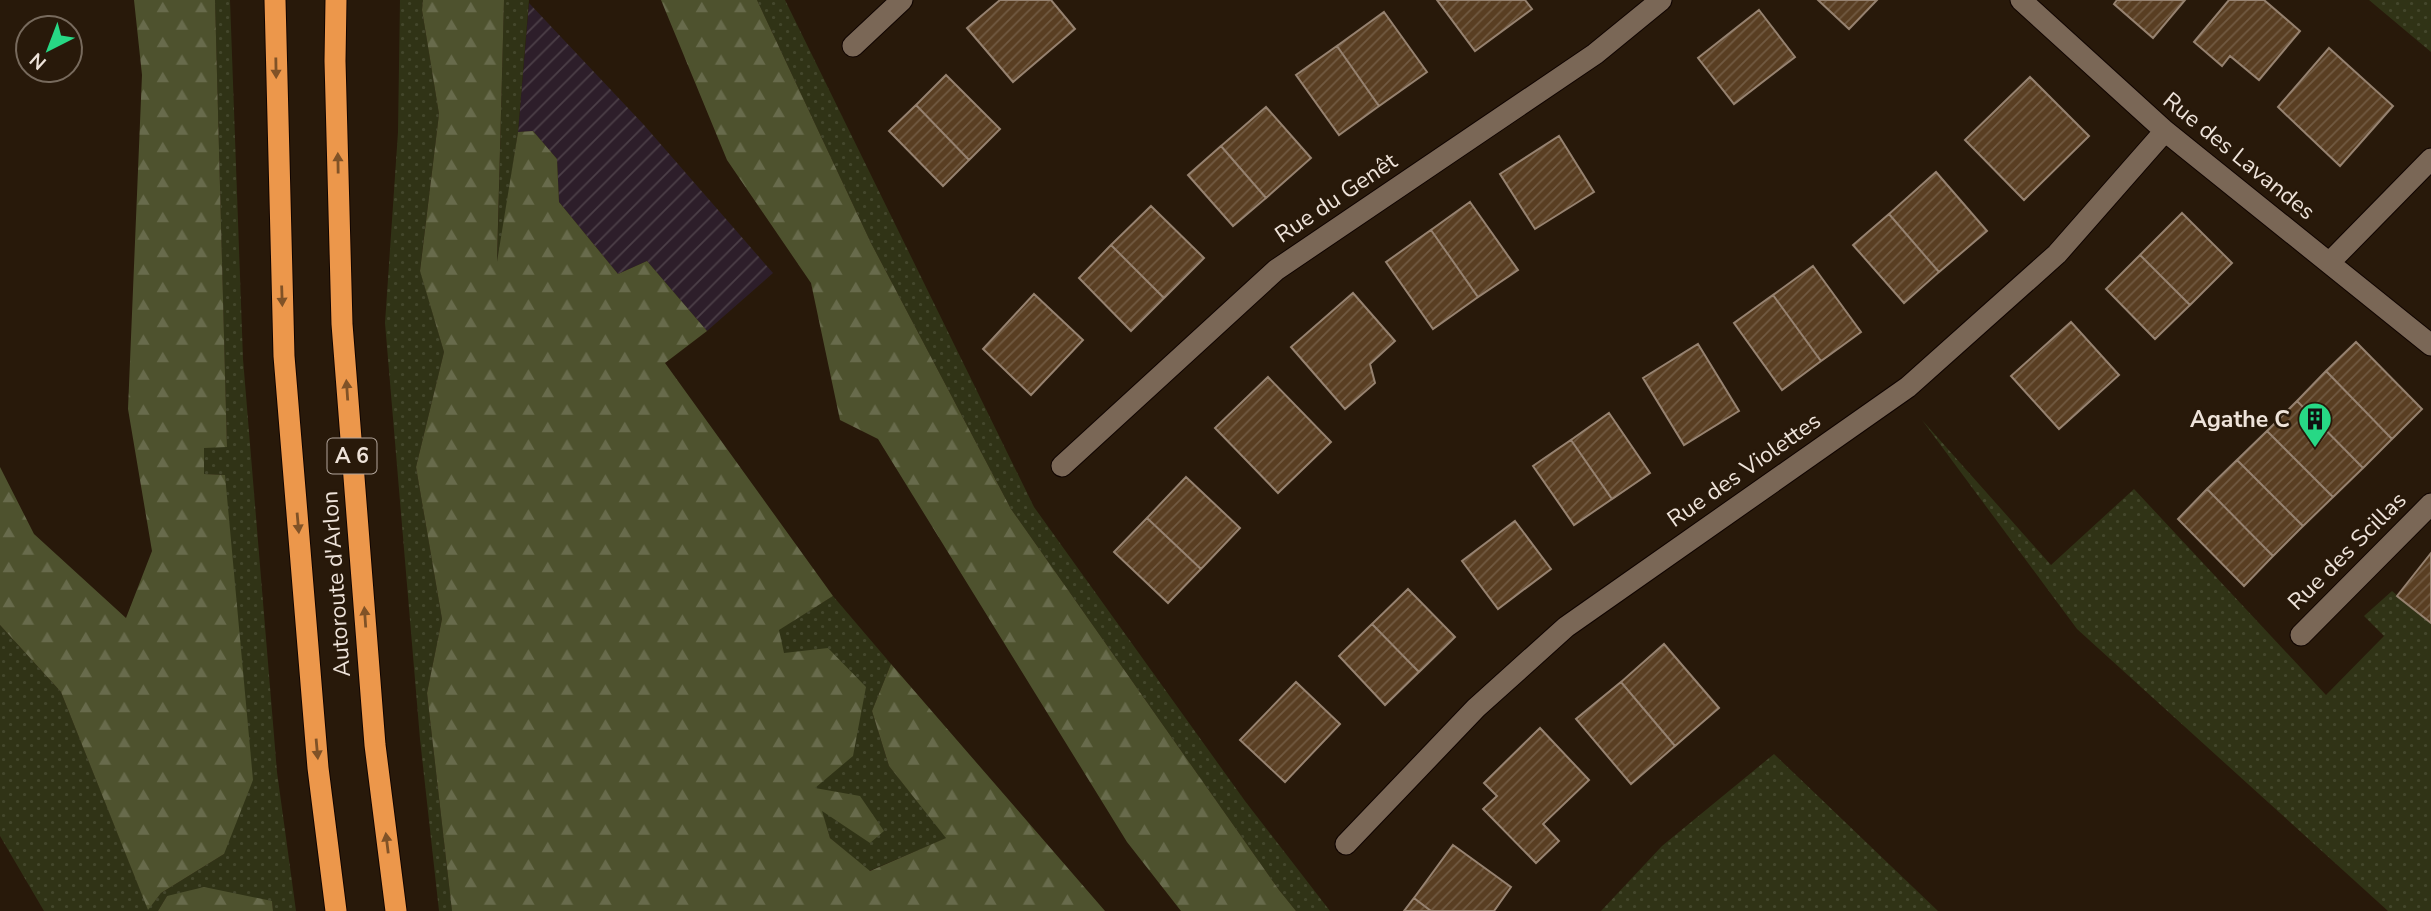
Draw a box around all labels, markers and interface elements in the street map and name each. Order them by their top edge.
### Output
north arrow [14,14,84,84]
text: N [24,46,52,75]
one-way arrow [270,57,282,79]
street label: Rue des Lavandes [2157,85,2321,227]
street label: Rue du Genêt [1269,145,1404,250]
one-way arrow [332,152,343,174]
one-way arrow [277,285,288,307]
one-way arrow [341,379,352,401]
building icon: Agathe C [2296,400,2334,449]
place label: Agathe C [2190,404,2290,435]
street label: Rue des Violettes [1661,405,1827,535]
road number: A 6 [328,438,376,474]
street label: Rue des Scillas [2281,485,2413,617]
street label: Autoroute d'Arlon [314,490,358,678]
one-way arrow [293,512,304,534]
one-way arrow [359,606,370,628]
one-way arrow [312,739,323,761]
one-way arrow [381,832,392,854]

